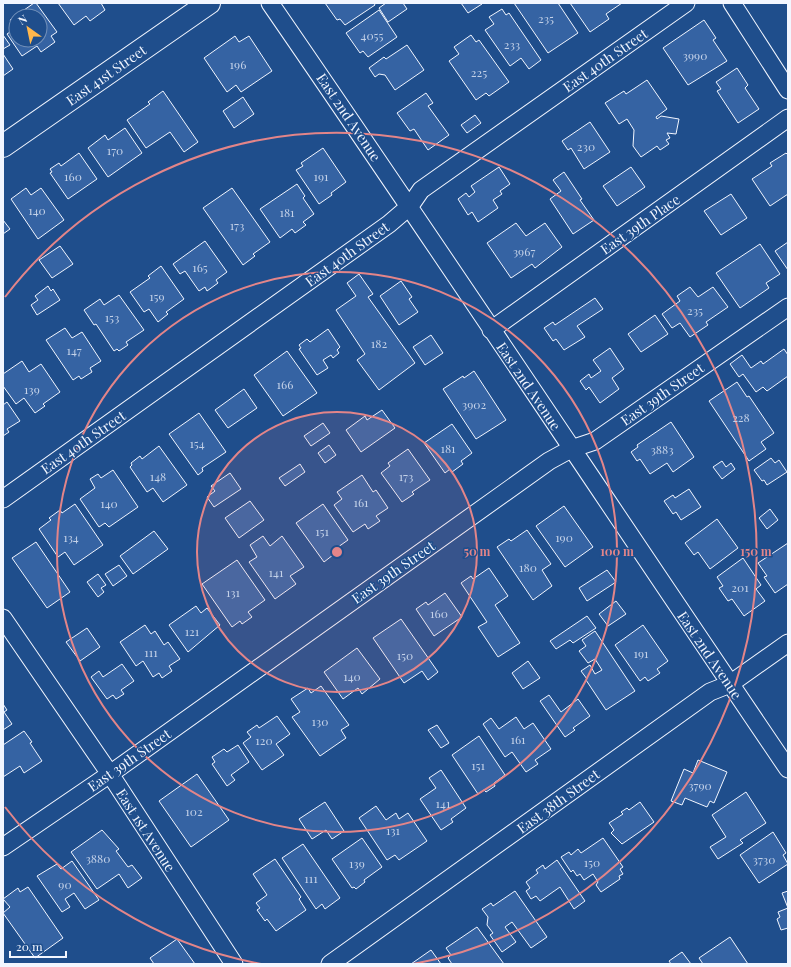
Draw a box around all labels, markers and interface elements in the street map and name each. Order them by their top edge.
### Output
north arrow [8,8,48,48]
house number: 235 [538,10,554,26]
text: N [15,11,30,28]
street label: East 40th Street [559,23,652,96]
house number: 4055 [360,27,384,43]
house number: 233 [504,36,520,52]
street label: East 41st Street [62,40,151,110]
house number: 3990 [683,47,707,63]
house number: 196 [230,56,246,72]
house number: 225 [471,64,487,80]
street label: East 2nd Avenue [313,69,385,165]
house number: 230 [577,138,595,154]
house number: 170 [107,142,123,158]
house number: 160 [64,168,82,184]
house number: 191 [314,168,329,184]
street label: East 39th Place [596,190,684,258]
house number: 140 [28,202,46,218]
house number: 181 [279,204,295,220]
house number: 173 [230,217,244,233]
street label: East 40th Street [301,217,394,291]
house number: 3967 [513,243,535,259]
house number: 165 [192,259,208,275]
house number: 159 [149,288,165,304]
house number: 235 [687,302,703,318]
house number: 153 [105,309,119,325]
house number: 182 [371,335,387,351]
street label: East 2nd Avenue [493,338,565,434]
house number: 147 [66,342,82,358]
street label: East 39th Street [617,358,708,430]
house number: 166 [277,376,293,392]
house number: 139 [24,381,40,397]
house number: 3902 [462,396,486,412]
street label: East 40th Street [37,405,130,478]
house number: 228 [732,409,750,425]
house number: 154 [189,435,205,451]
house number: 181 [440,440,456,456]
house number: 3883 [650,441,674,457]
house number: 148 [150,468,166,484]
house number: 173 [399,468,413,484]
house number: 161 [353,494,369,510]
house number: 140 [100,495,118,511]
house number: 151 [315,523,329,539]
house number: 134 [63,529,79,545]
house number: 190 [555,529,573,545]
street label: East 39th Street [348,536,439,608]
text: 50 m [464,543,491,559]
text: 100 m [600,543,634,559]
text: 150 m [740,543,772,559]
centre of rings [330,545,344,559]
house number: 180 [519,559,537,575]
house number: 141 [269,564,284,580]
house number: 201 [731,579,749,595]
house number: 131 [226,584,241,600]
house number: 160 [430,605,448,621]
street label: East 2nd Avenue [674,607,746,703]
house number: 121 [185,623,200,639]
house number: 111 [144,644,158,660]
house number: 191 [634,645,649,661]
house number: 150 [397,647,413,663]
house number: 140 [343,668,361,684]
house number: 130 [312,713,328,729]
street label: East 39th Street [84,724,175,796]
house number: 161 [510,731,526,747]
house number: 120 [255,732,273,748]
house number: 151 [471,757,485,773]
street label: East 38th Street [513,764,604,837]
house number: 3790 [688,777,712,793]
street label: East 1st Avenue [112,785,180,875]
house number: 141 [436,795,451,811]
house number: 102 [185,803,203,819]
house number: 131 [386,822,401,838]
house number: 3880 [85,850,111,866]
house number: 3730 [753,851,775,867]
house number: 150 [584,854,600,870]
house number: 139 [349,855,365,871]
house number: 111 [304,870,318,886]
house number: 90 [58,876,72,892]
scale bar [10,933,66,959]
text: 20 m [16,938,43,954]

